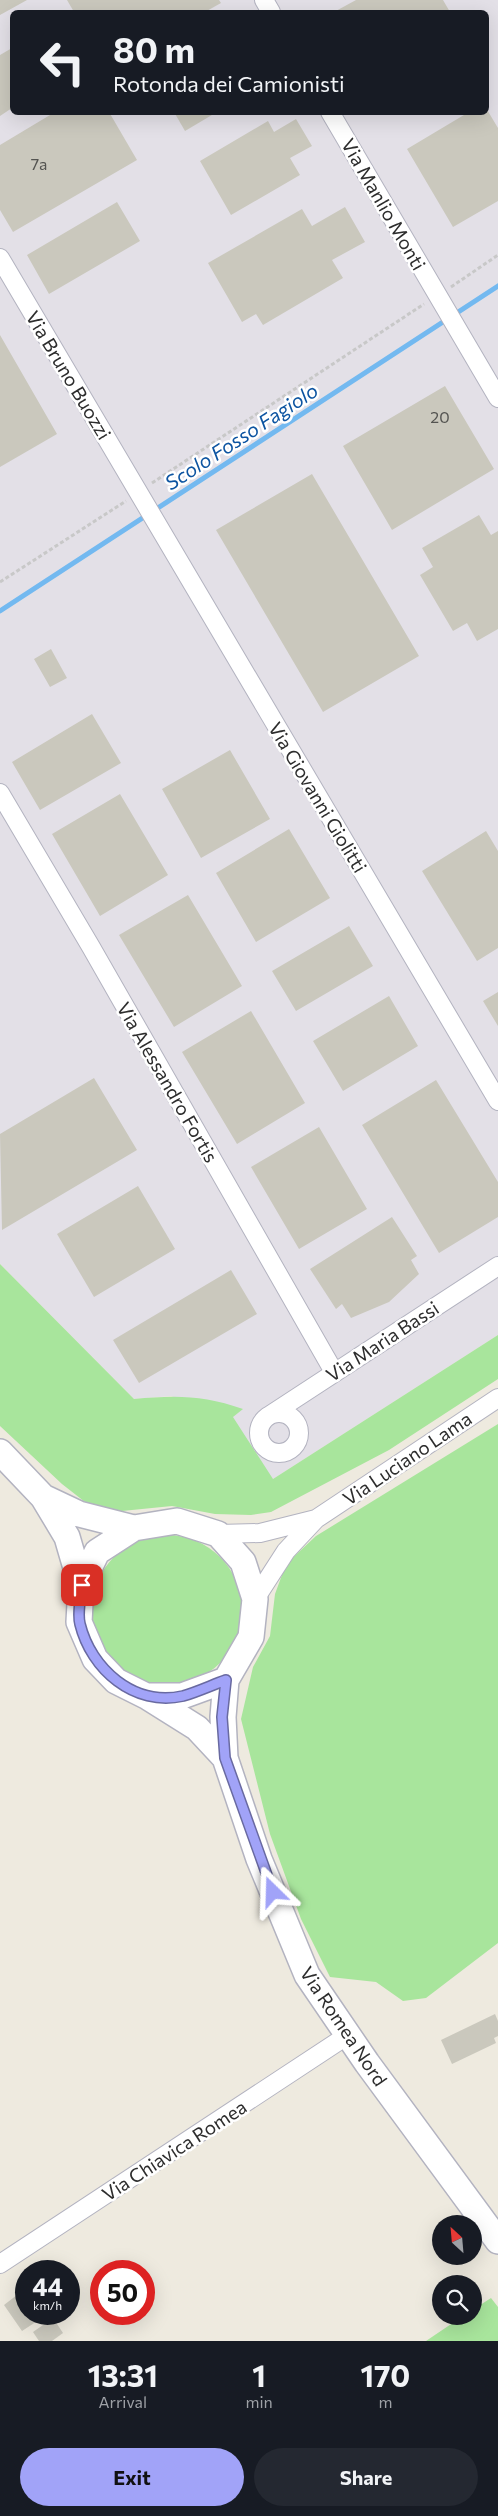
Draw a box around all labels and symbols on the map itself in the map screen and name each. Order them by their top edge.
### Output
street label: Via Manlio Monti [337,134,431,274]
house number: 7a [31,154,47,173]
street label: Via Bruno Buozzi [22,307,116,443]
water label: Scolo Fosso Fagiolo [160,378,322,494]
house number: 20 [430,407,450,426]
street label: Via Giovanni Giolitti [264,718,372,876]
street label: Via Alessandro Fortis [113,998,223,1166]
street label: Via Maria Bassi [321,1296,443,1386]
street label: Via Luciano Lama [338,1406,476,1510]
pin [61,1564,103,1606]
position arrow [246,1865,298,1917]
street label: Via Romea Nord [296,1962,392,2090]
street label: Via Chiavica Romea [97,2095,251,2205]
north arrow [432,2215,482,2265]
speed limit sign: 50 [90,2260,155,2325]

